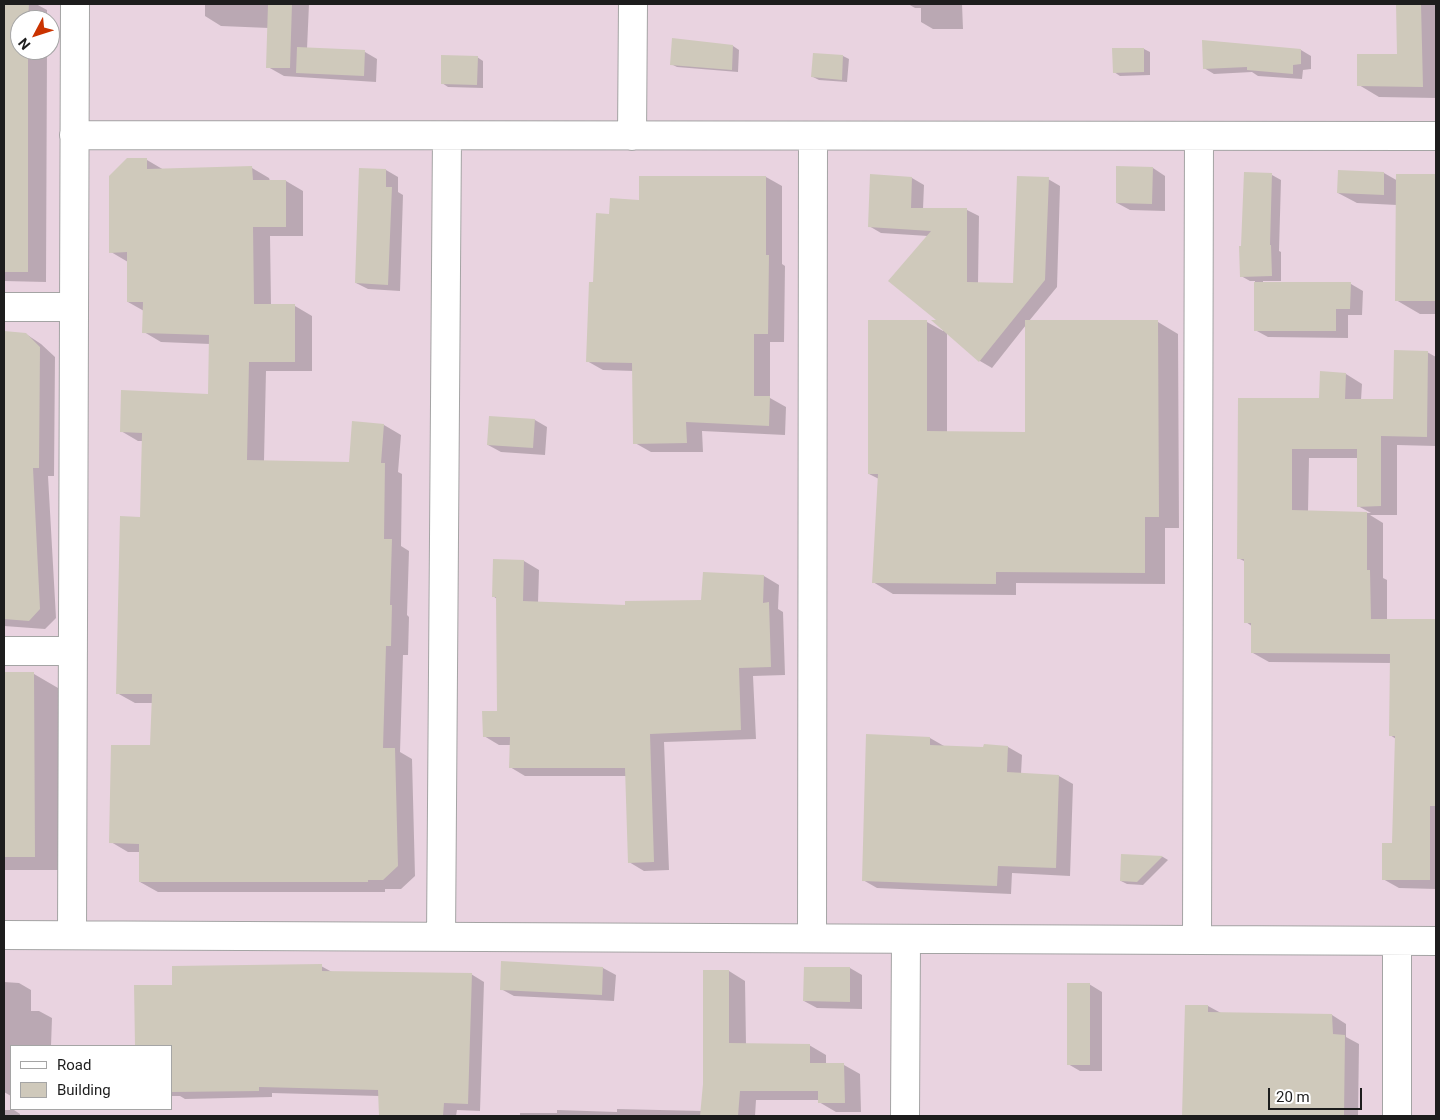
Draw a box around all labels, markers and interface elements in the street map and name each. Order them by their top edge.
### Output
north arrow [10,10,60,60]
text: N [15,35,34,53]
legend [10,1045,172,1110]
text: Road [57,1056,91,1074]
scale bar [1270,1078,1364,1110]
text: Building [57,1081,111,1099]
text: 20 m [1276,1088,1310,1106]

